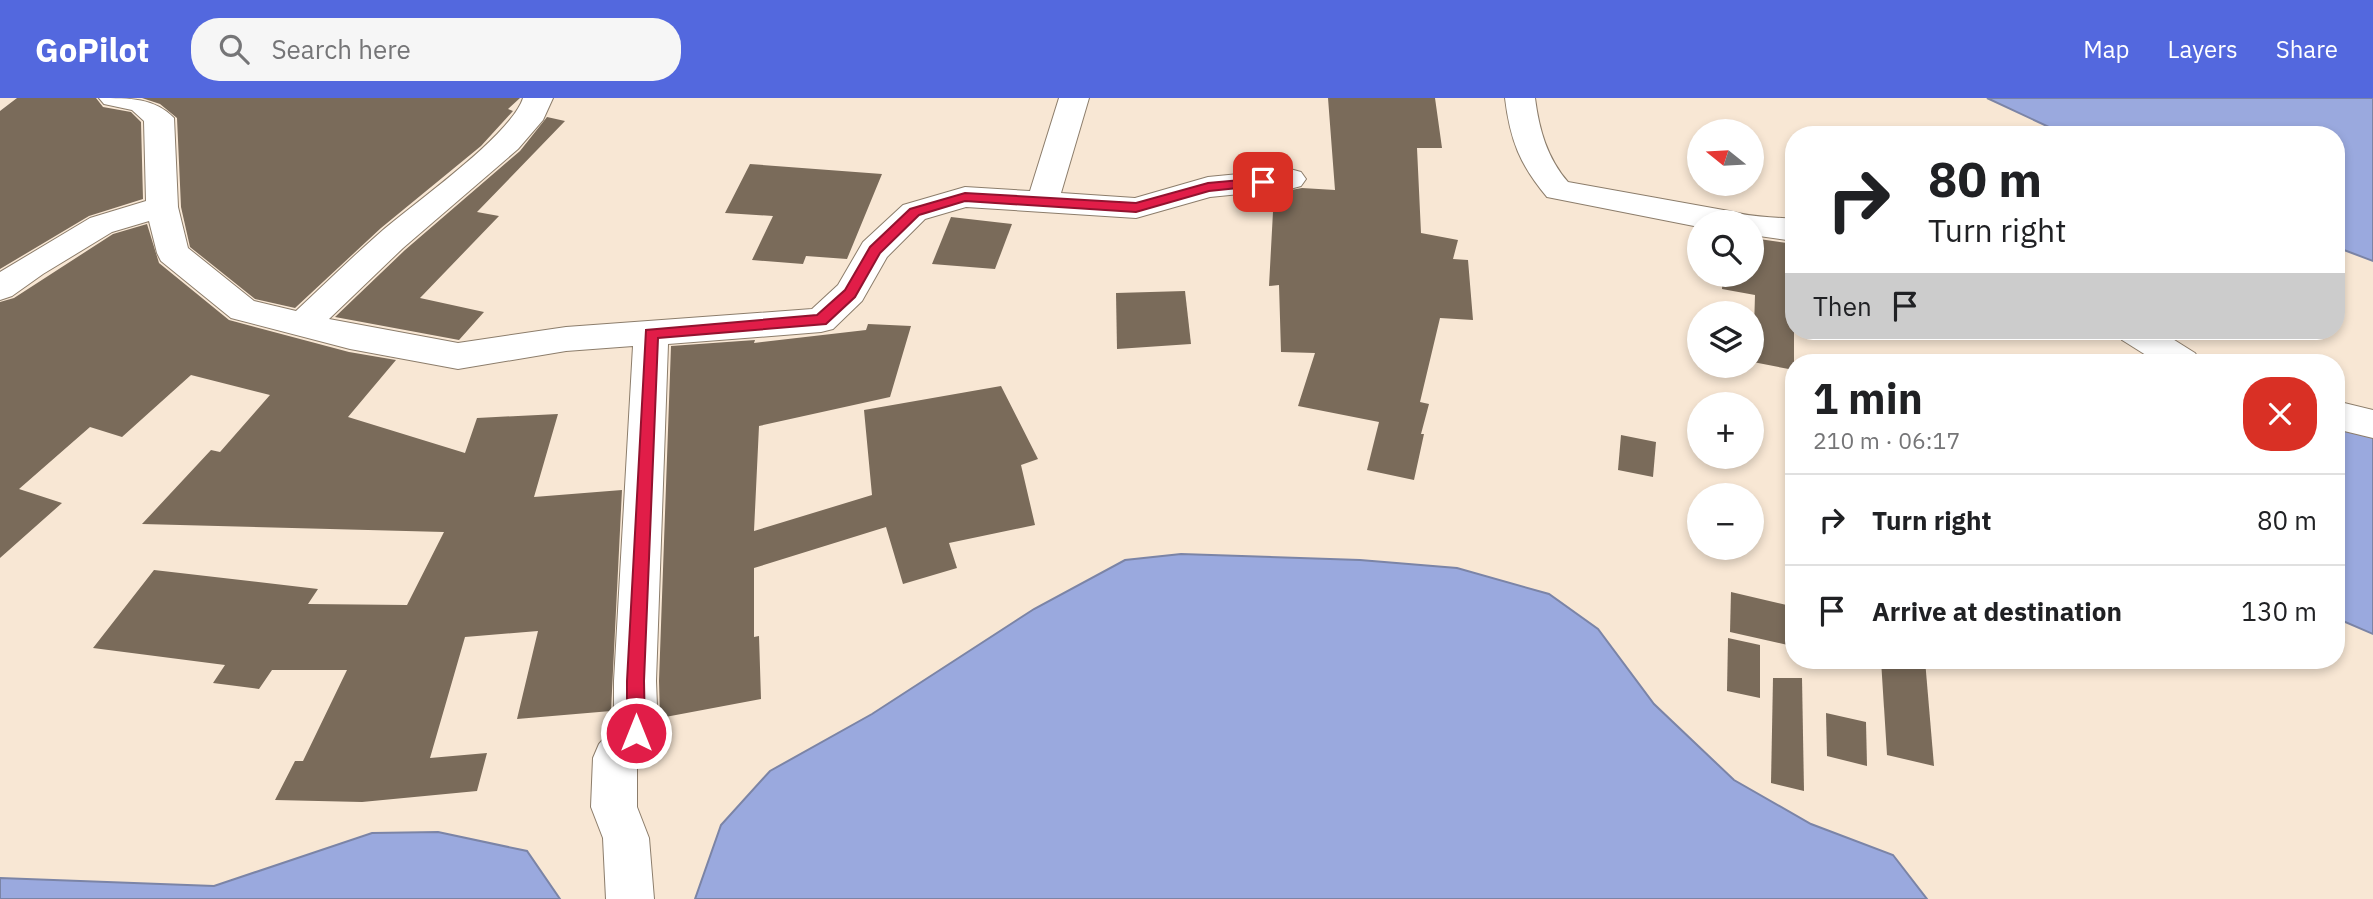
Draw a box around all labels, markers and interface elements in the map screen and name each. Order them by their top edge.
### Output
search box [191,18,681,81]
text: GoPilot [35,28,149,71]
icon: search [215,30,253,68]
text: Search here [271,32,411,66]
text: Map [2083,33,2130,65]
text: Layers [2168,33,2238,65]
text: Share [2276,33,2338,65]
north arrow [1687,119,1764,196]
map controls [1687,119,1764,560]
text: 80 m [1928,147,2042,210]
pin [1233,152,1293,212]
icon: right [1813,154,1904,245]
icon: arrive [1244,163,1282,201]
text: Turn right [1928,209,2066,251]
button: search [1687,210,1764,287]
icon: arrive [1886,287,1924,325]
text: Then [1813,289,1872,323]
button: layers [1687,301,1764,378]
text: 1 min [1813,371,1923,426]
button: close [2243,377,2317,451]
button: + [1687,392,1764,469]
text: 210 m · 06:17 [1813,425,1960,455]
button: − [1687,483,1764,560]
icon: right [1813,501,1851,539]
text: Turn right [1872,503,1991,537]
text: 80 m [2257,503,2317,537]
icon: arrive [1813,592,1851,630]
text: Arrive at destination [1872,594,2122,628]
text: 130 m [2241,594,2317,628]
position arrow [599,696,673,770]

